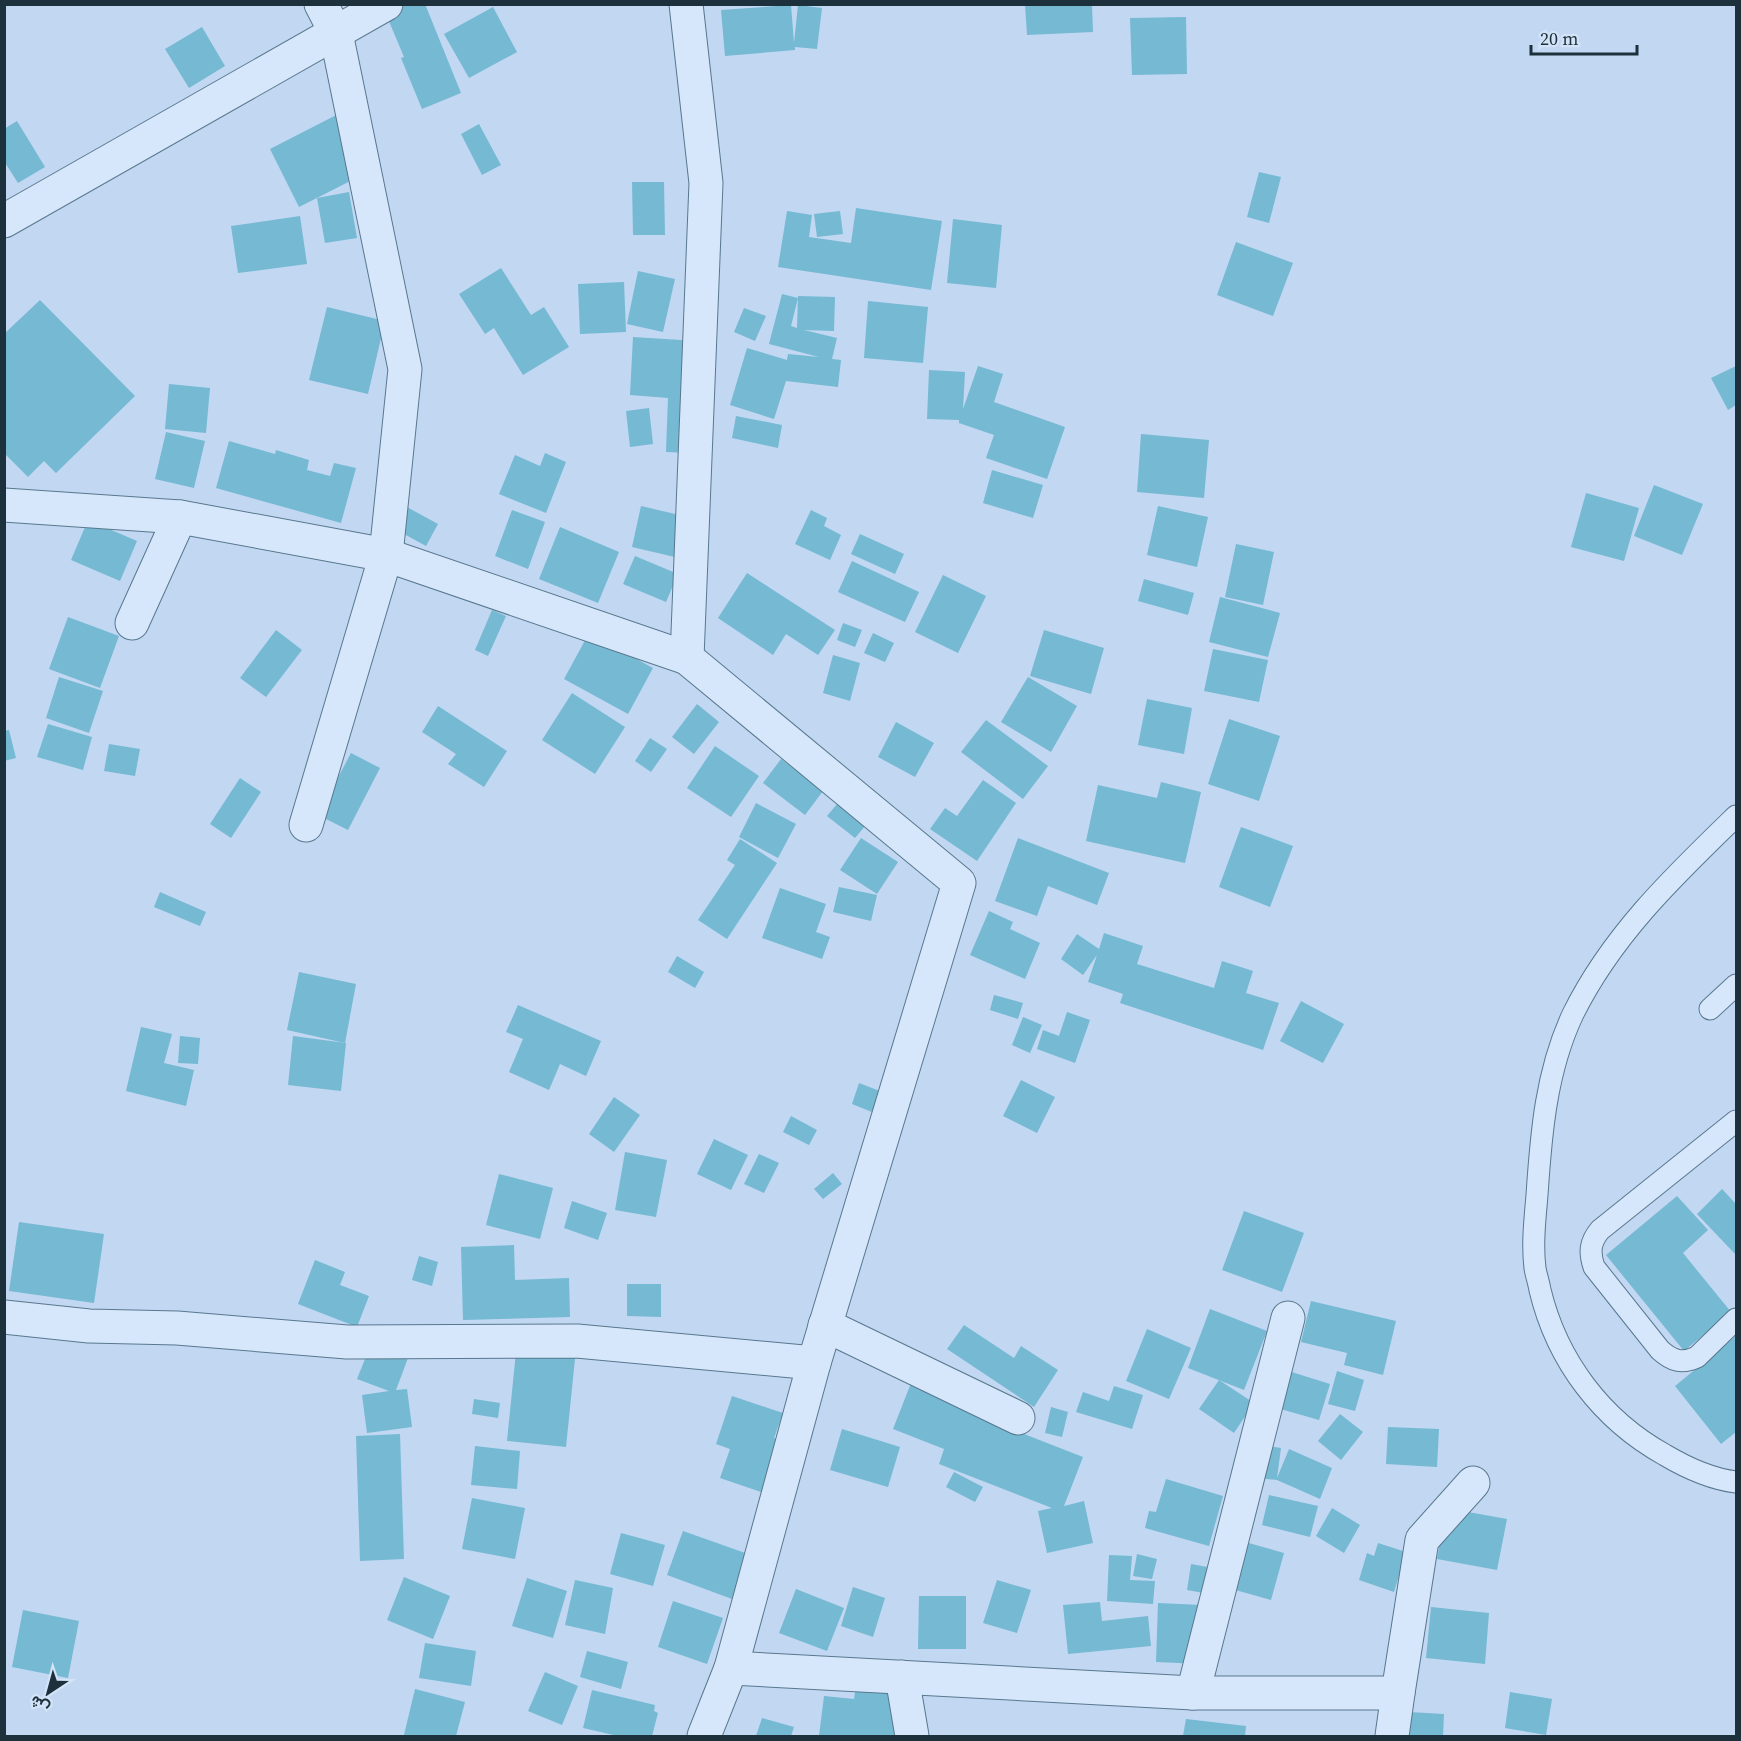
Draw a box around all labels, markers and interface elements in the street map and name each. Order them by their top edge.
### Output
scale bar [1531,18,1638,56]
text: 20 m [1540,26,1578,51]
north arrow [18,1663,78,1723]
text: ش [25,1691,53,1720]

